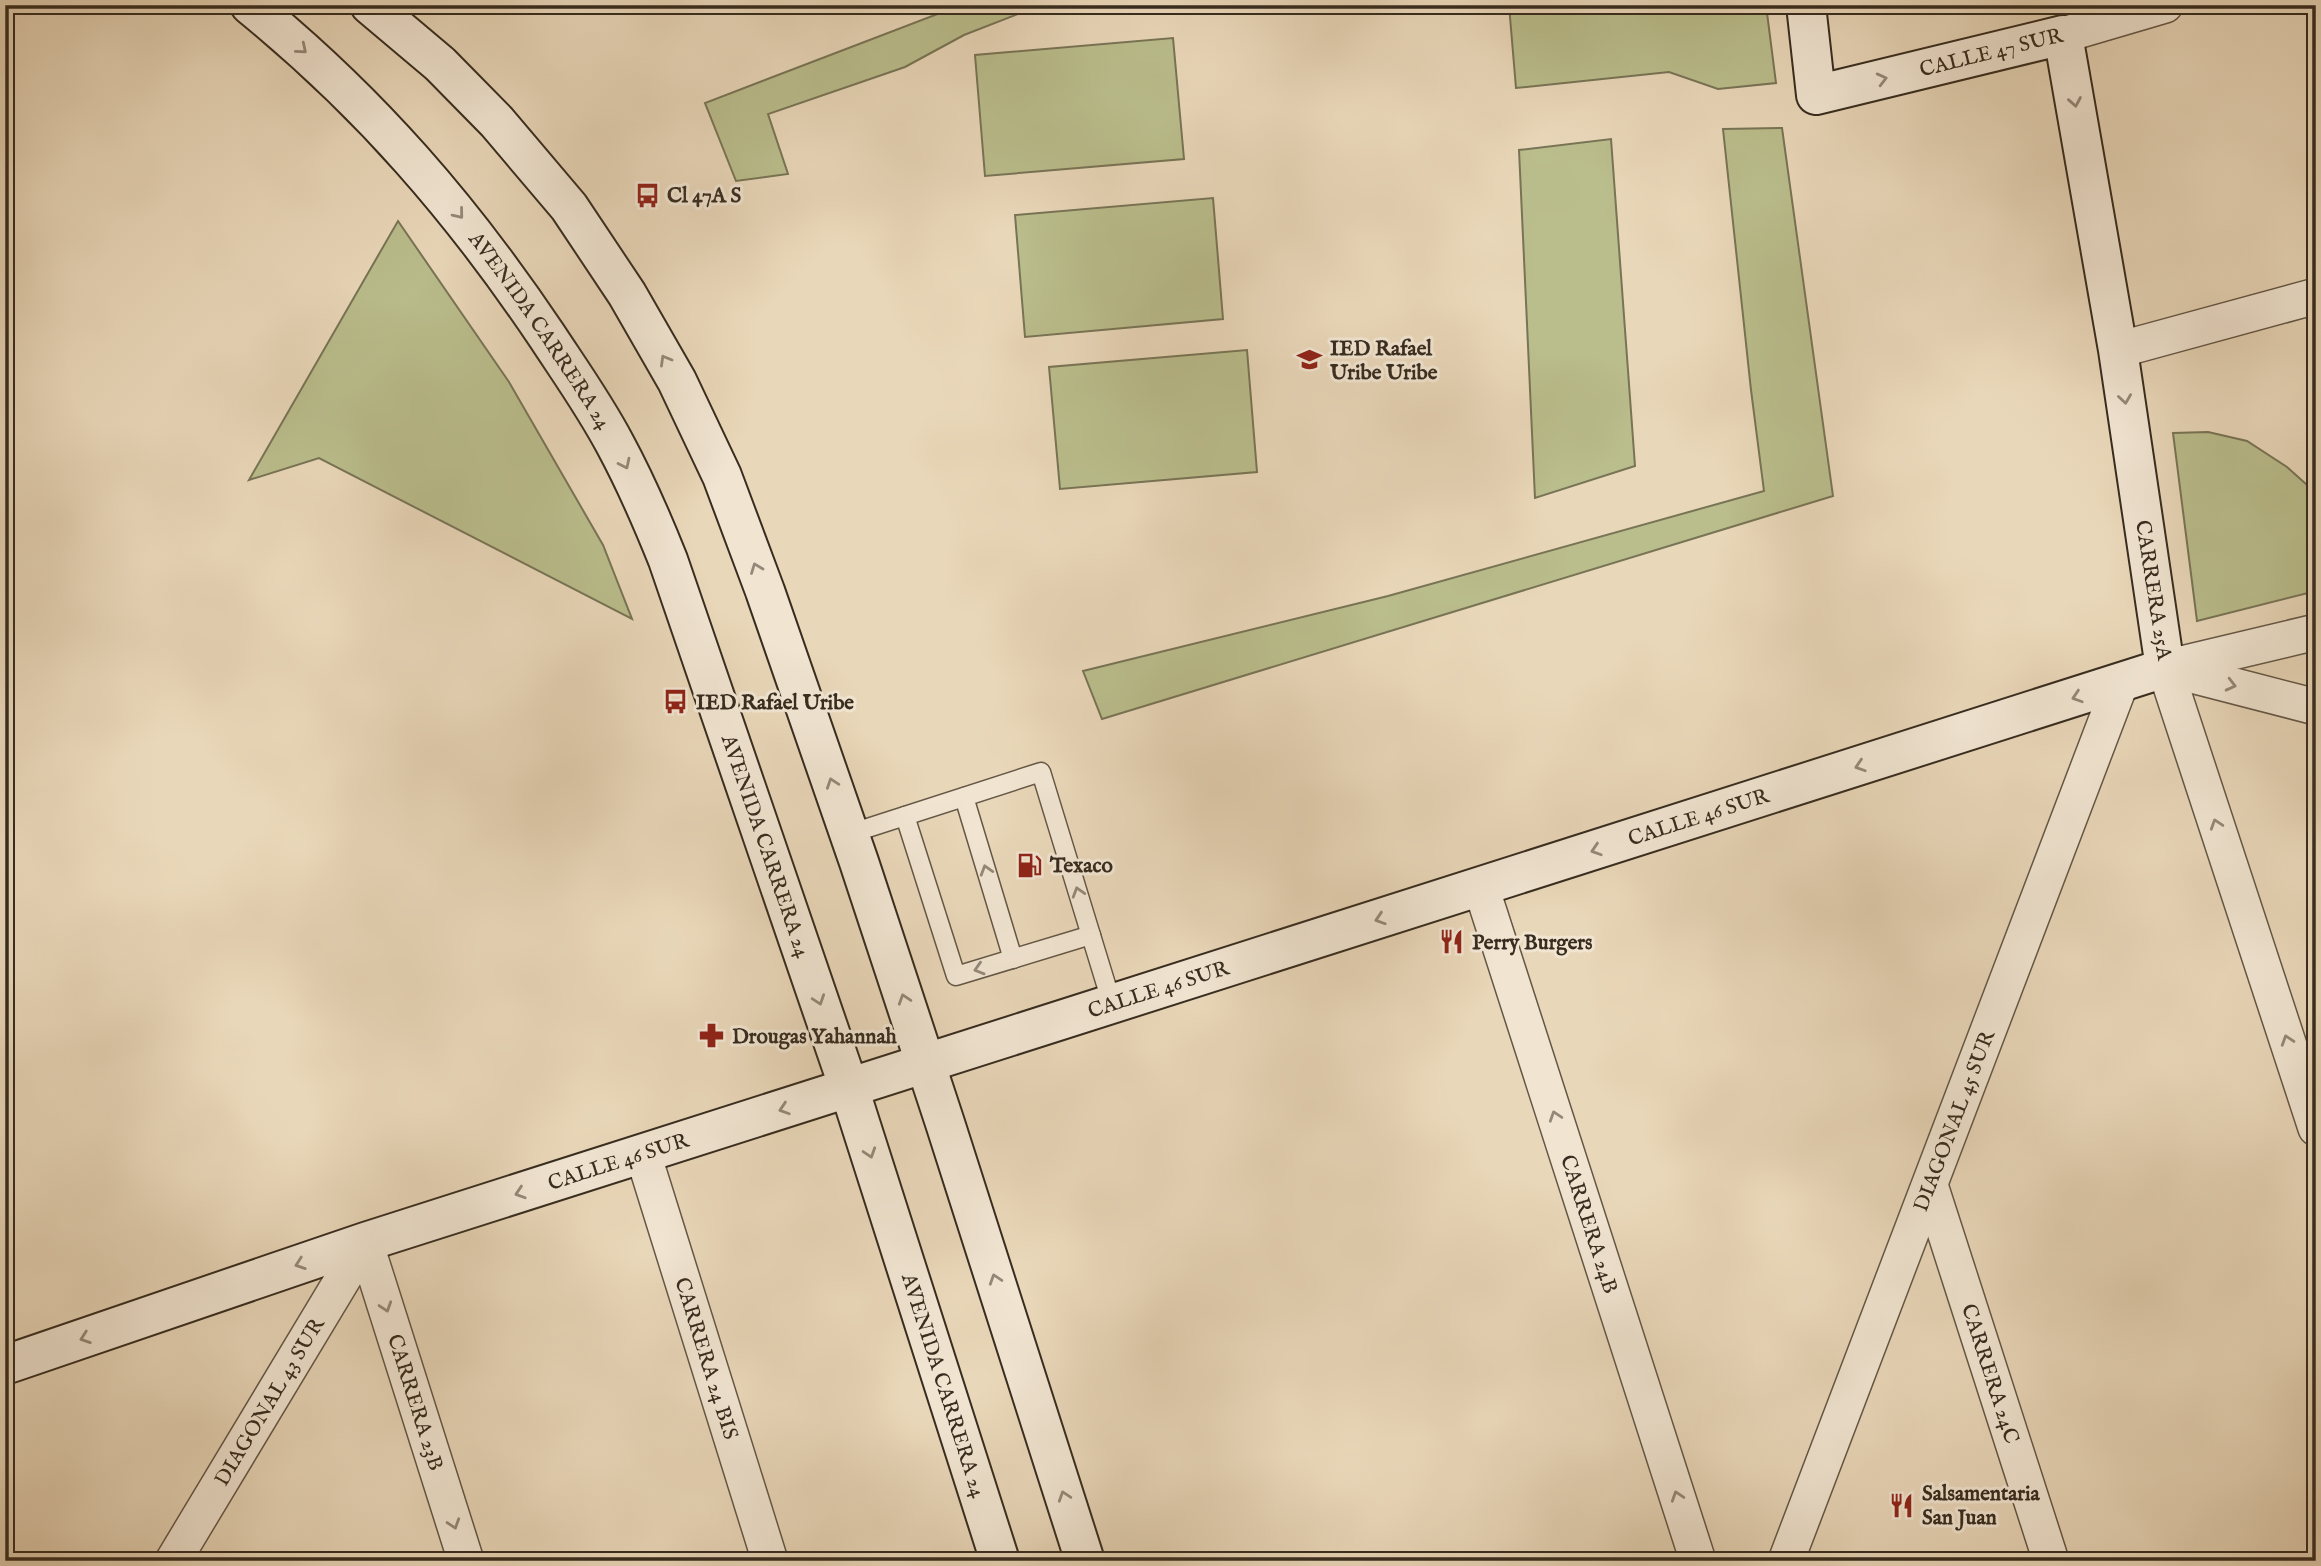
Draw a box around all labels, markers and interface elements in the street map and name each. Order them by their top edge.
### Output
street label: CALLE 47 SUR [1917,22,2067,84]
one-way arrow [294,41,307,53]
one-way arrow [1876,73,1888,87]
one-way arrow [2067,96,2082,108]
bus stop icon: Cl 47A S [633,181,661,209]
place label: Cl 47A S [667,183,742,210]
one-way arrow [450,206,463,218]
street label: AVENIDA CARRERA 24 [461,226,617,436]
place label: IED Rafael Uribe Uribe [1329,336,1438,387]
school or university icon: IED Rafael Uribe Uribe [1296,346,1324,374]
one-way arrow [661,355,674,368]
one-way arrow [2117,393,2132,405]
one-way arrow [617,457,631,469]
street label: CARRERA 25A [2128,518,2177,663]
one-way arrow [751,563,765,575]
one-way arrow [2225,677,2237,691]
bus stop icon: IED Rafael Uribe [662,688,690,716]
one-way arrow [2071,688,2083,703]
place label: IED Rafael Uribe [696,690,854,717]
street label: AVENIDA CARRERA 24 [714,730,816,962]
one-way arrow [1854,757,1866,772]
one-way arrow [826,778,840,790]
street label: CALLE 46 SUR [1625,783,1774,853]
one-way arrow [2210,818,2225,830]
one-way arrow [1591,842,1603,856]
fuel station icon: Texaco [1016,851,1044,879]
place label: Texaco [1049,853,1113,880]
one-way arrow [980,864,995,876]
one-way arrow [1072,886,1086,899]
one-way arrow [1374,911,1386,925]
restaurant icon: Perry Burgers [1438,928,1466,956]
place label: Perry Burgers [1472,930,1592,957]
street label: CALLE 46 SUR [1085,955,1234,1026]
one-way arrow [973,961,986,975]
one-way arrow [898,993,912,1005]
one-way arrow [811,994,825,1006]
pharmacy icon: Drougas Yahannah [698,1022,726,1050]
place label: Drougas Yahannah [732,1024,898,1051]
street label: DIAGONAL 45 SUR [1908,1026,2002,1216]
one-way arrow [2281,1034,2295,1046]
one-way arrow [778,1100,790,1115]
one-way arrow [1548,1110,1563,1122]
street label: CALLE 46 SUR [545,1127,693,1198]
one-way arrow [862,1146,876,1159]
street label: CARRERA 24B [1553,1152,1623,1297]
one-way arrow [515,1185,527,1199]
one-way arrow [295,1256,307,1270]
street label: AVENIDA CARRERA 24 [894,1269,991,1502]
one-way arrow [989,1273,1003,1286]
street label: CARRERA 24 BIS [667,1274,743,1443]
one-way arrow [378,1301,392,1313]
street label: CARRERA 24C [1954,1301,2024,1447]
street label: DIAGONAL 43 SUR [209,1312,332,1492]
one-way arrow [79,1330,92,1344]
street label: CARRERA 23B [380,1331,449,1474]
place label: Salsamentaria San Juan [1922,1481,2041,1532]
one-way arrow [1058,1490,1072,1502]
one-way arrow [1671,1490,1685,1502]
restaurant icon: Salsamentaria San Juan [1888,1491,1916,1519]
one-way arrow [446,1518,461,1530]

